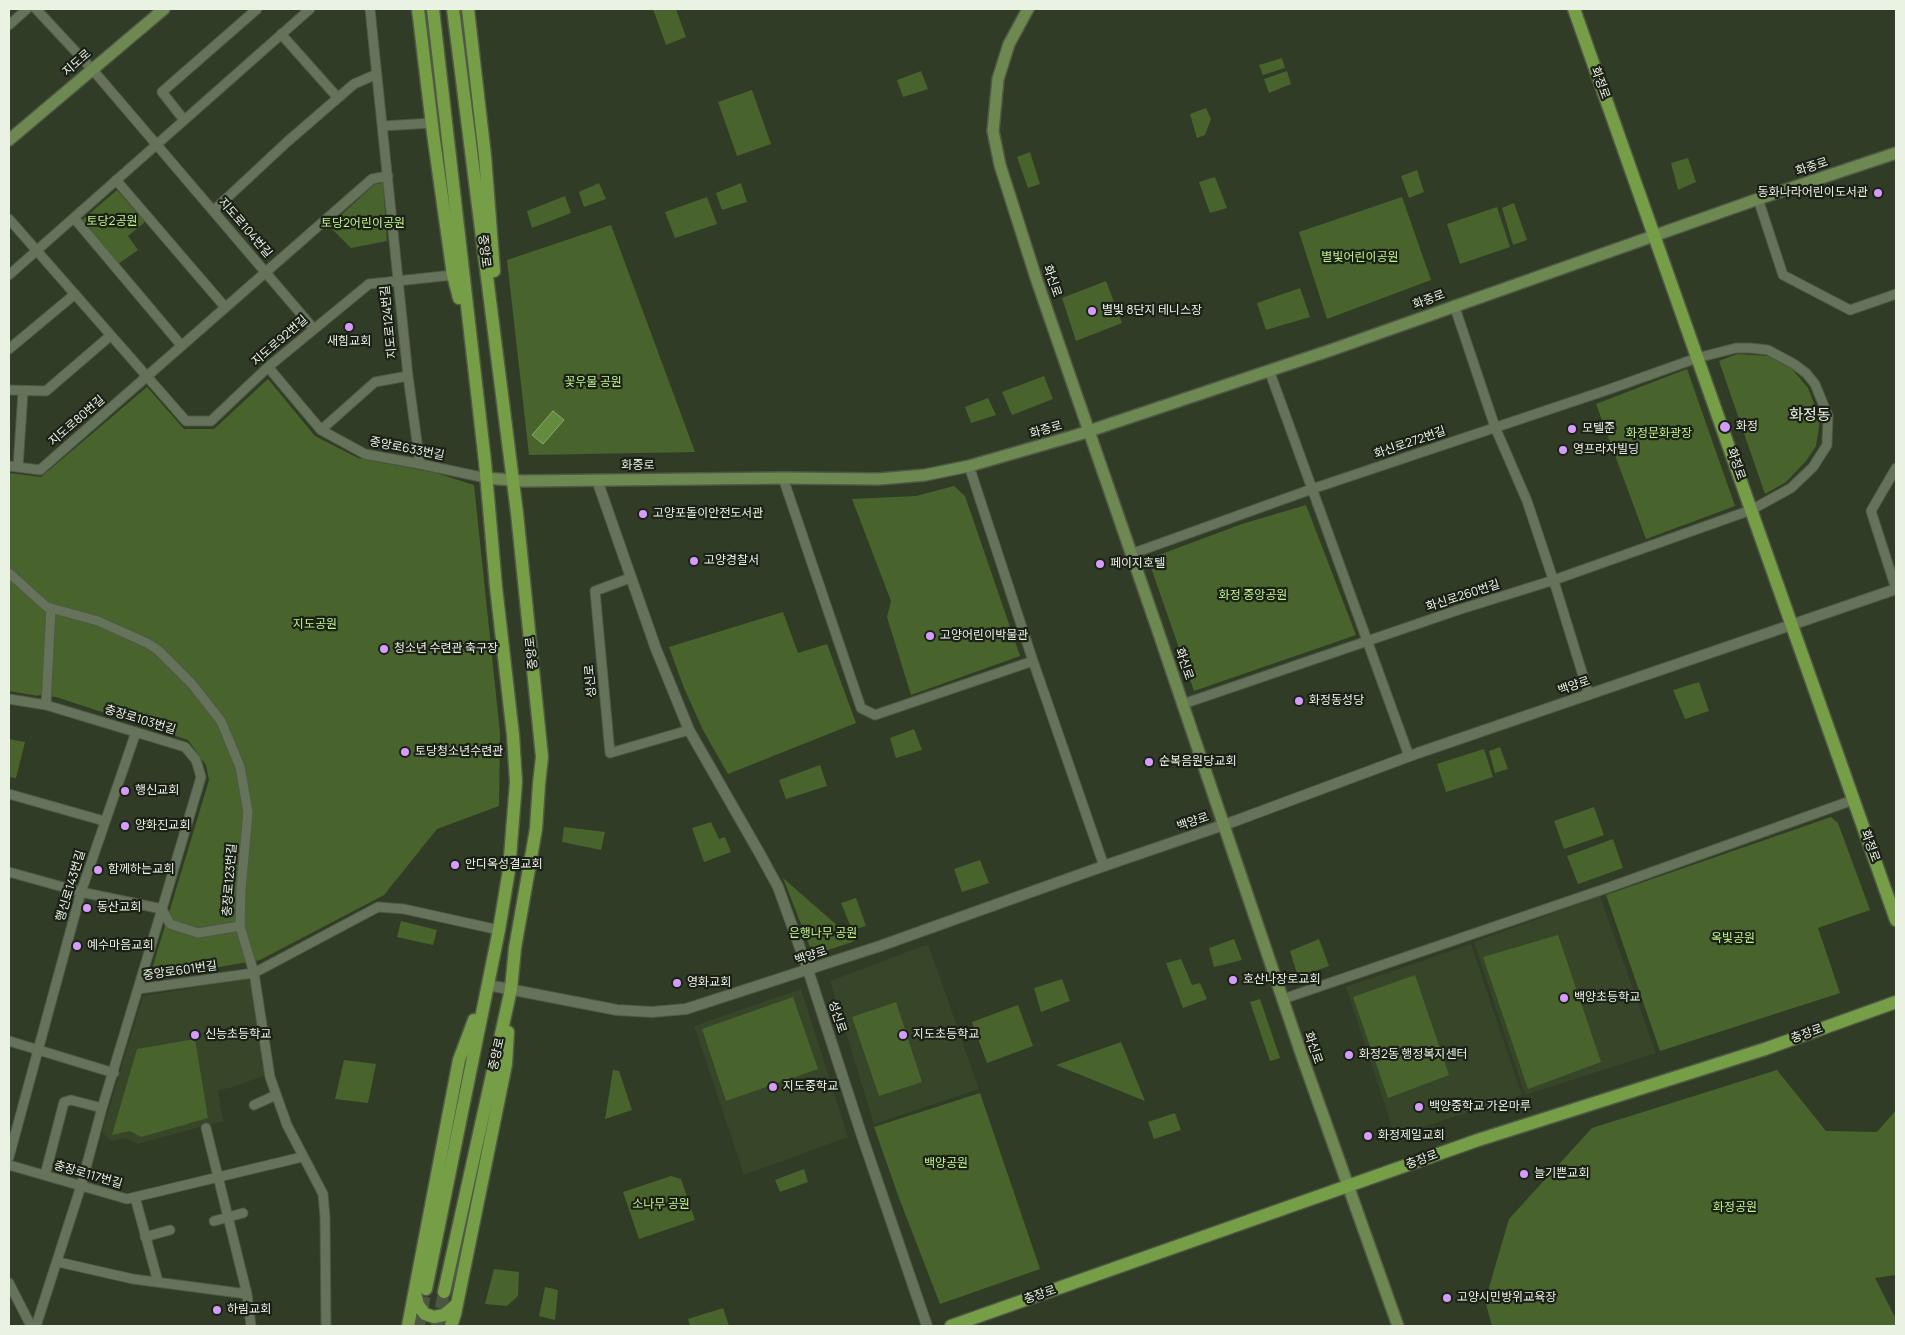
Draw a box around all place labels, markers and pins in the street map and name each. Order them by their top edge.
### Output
place label: 동화나라어린이도서관 [1758,186,1868,200]
marker: 동화나라어린이도서관 [1872,187,1884,199]
place label: 별빛 8단지 테니스장 [1102,304,1202,318]
marker: 별빛 8단지 테니스장 [1086,305,1098,317]
marker: 새힘교회 [343,321,355,333]
place label: 새힘교회 [327,335,371,349]
marker: 화정 [1718,420,1732,434]
place label: 화정 [1736,420,1758,434]
place label: 모텔준 [1582,422,1615,436]
marker: 모텔준 [1566,423,1578,435]
place label: 영프라자빌딩 [1573,443,1639,457]
marker: 영프라자빌딩 [1557,444,1569,456]
place label: 고양포돌이안전도서관 [653,507,763,521]
marker: 고양포돌이안전도서관 [637,508,649,520]
place label: 고양경찰서 [704,554,759,568]
marker: 고양경찰서 [688,555,700,567]
place label: 페이지호텔 [1110,557,1165,571]
marker: 페이지호텔 [1094,558,1106,570]
place label: 고양어린이박물관 [940,629,1028,643]
marker: 고양어린이박물관 [924,630,936,642]
place label: 청소년 수련관 축구장 [394,642,498,656]
marker: 청소년 수련관 축구장 [378,643,390,655]
place label: 화정동성당 [1309,694,1364,708]
marker: 화정동성당 [1293,695,1305,707]
place label: 토당청소년수련관 [415,745,503,759]
marker: 토당청소년수련관 [399,746,411,758]
place label: 순복음원당교회 [1159,755,1236,769]
marker: 순복음원당교회 [1143,756,1155,768]
place label: 행신교회 [135,784,179,798]
marker: 행신교회 [119,785,131,797]
place label: 양화진교회 [135,819,190,833]
marker: 양화진교회 [119,820,131,832]
place label: 안디옥성결교회 [465,858,542,872]
marker: 안디옥성결교회 [449,859,461,871]
place label: 함께하는교회 [108,863,174,877]
marker: 함께하는교회 [92,864,104,876]
place label: 동산교회 [97,901,141,915]
marker: 동산교회 [81,902,93,914]
place label: 예수마음교회 [87,939,153,953]
marker: 예수마음교회 [71,940,83,952]
place label: 호산나장로교회 [1243,973,1320,987]
marker: 호산나장로교회 [1227,974,1239,986]
place label: 영화교회 [687,976,731,990]
marker: 영화교회 [671,977,683,989]
place label: 백양초등학교 [1574,991,1640,1005]
marker: 백양초등학교 [1558,992,1570,1004]
place label: 신능초등학교 [205,1028,271,1042]
place label: 지도초등학교 [913,1028,979,1042]
marker: 신능초등학교 [189,1029,201,1041]
marker: 지도초등학교 [897,1029,909,1041]
place label: 화정2동 행정복지센터 [1359,1048,1468,1062]
marker: 화정2동 행정복지센터 [1343,1049,1355,1061]
place label: 지도중학교 [783,1080,838,1094]
marker: 지도중학교 [767,1081,779,1093]
place label: 백양중학교 가온마루 [1429,1100,1531,1114]
marker: 백양중학교 가온마루 [1413,1101,1425,1113]
place label: 화정제일교회 [1378,1129,1444,1143]
marker: 화정제일교회 [1362,1130,1374,1142]
place label: 늘기쁜교회 [1534,1167,1589,1181]
marker: 늘기쁜교회 [1518,1168,1530,1180]
place label: 고양시민방위교육장 [1457,1291,1556,1305]
marker: 고양시민방위교육장 [1441,1292,1453,1304]
place label: 하림교회 [227,1303,271,1317]
marker: 하림교회 [211,1304,223,1316]

